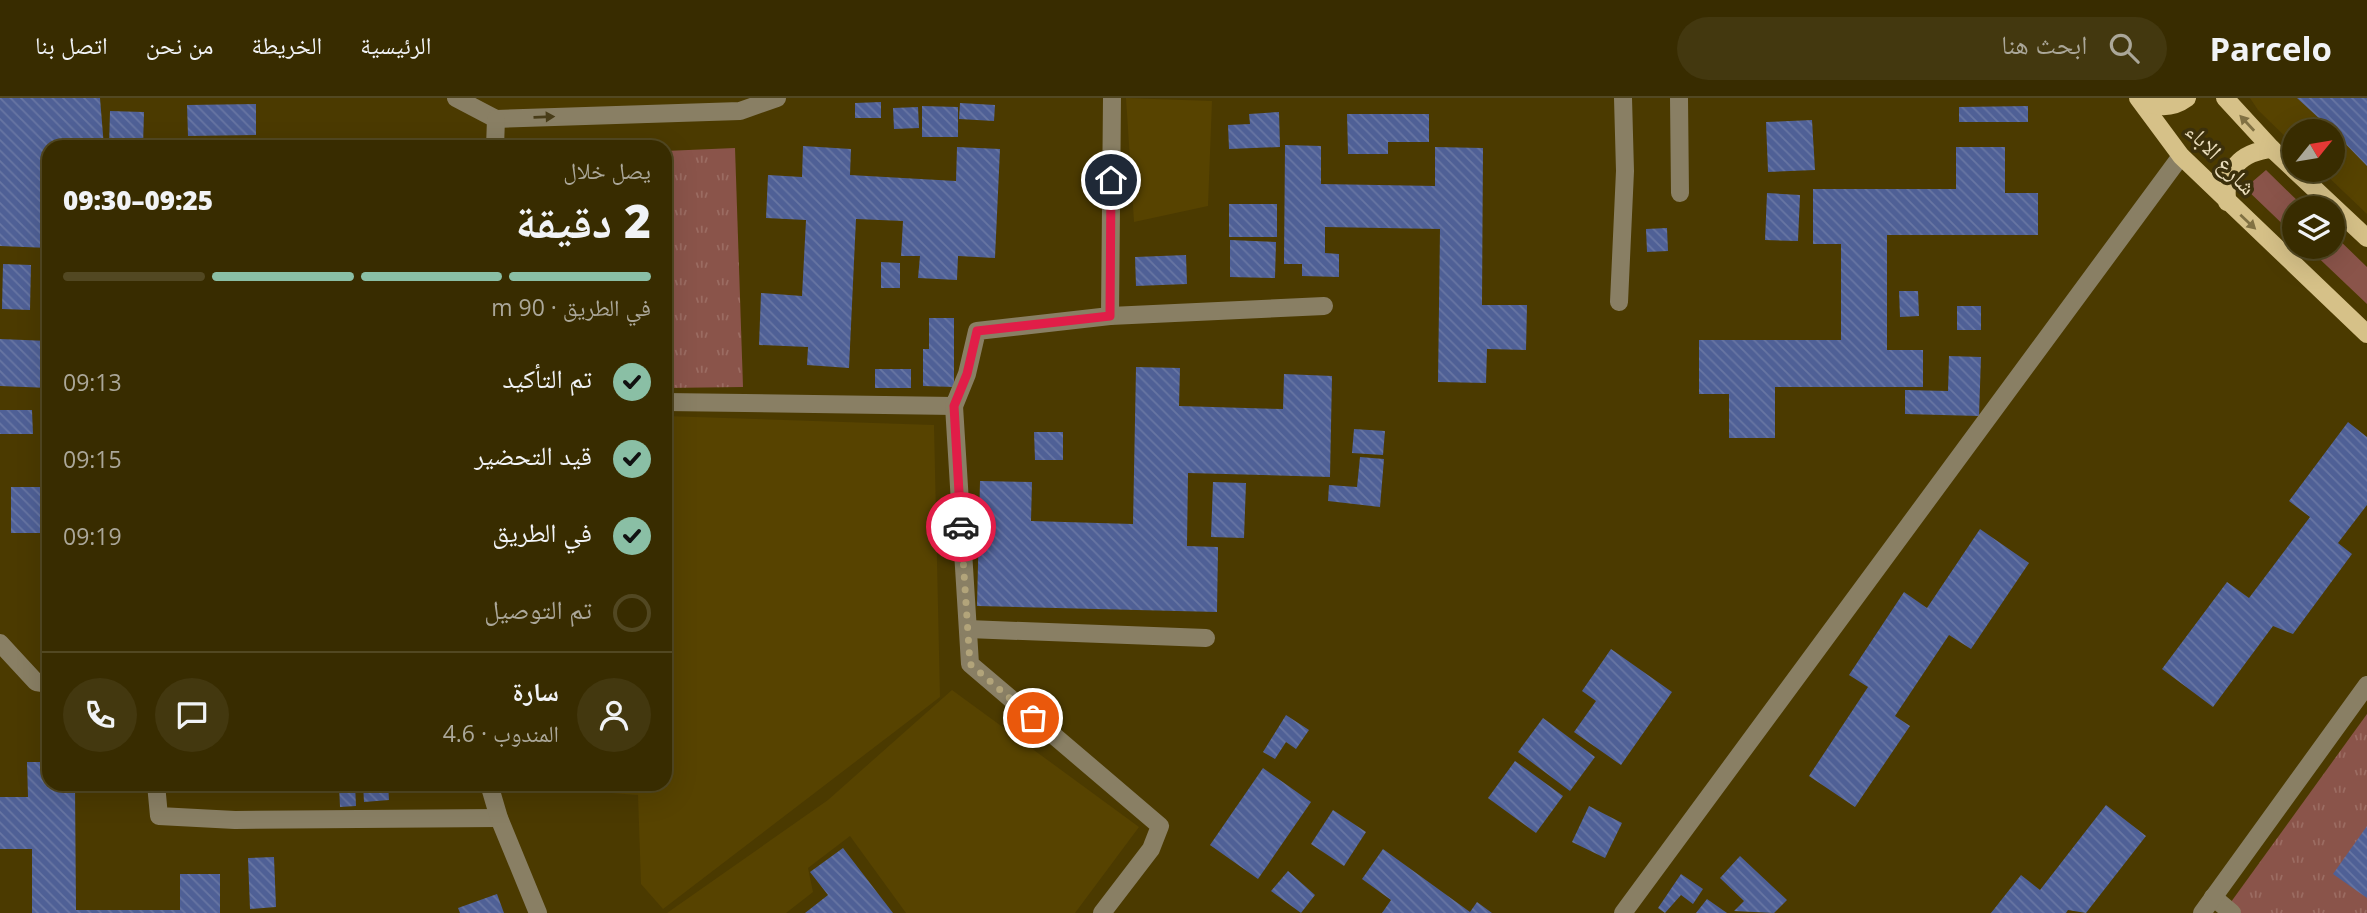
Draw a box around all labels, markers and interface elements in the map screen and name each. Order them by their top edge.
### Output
search box [1677,17,2167,80]
text: ابحث هنا [2001,26,2087,62]
text: Parcelo [2209,26,2332,71]
text: اتصل بنا [35,28,108,61]
text: من نحن [146,28,214,61]
text: الخريطة [252,28,322,61]
text: الرئيسية [360,28,431,61]
icon: search [2105,29,2143,67]
one-way arrow [533,112,555,123]
street label: شارع الاباء [2179,115,2264,202]
one-way arrow [2240,115,2256,132]
north arrow [2282,119,2345,182]
map controls [2282,119,2345,259]
pin [1081,150,1141,210]
text: يصل خلال [563,154,651,186]
icon: home [1092,161,1130,199]
text: 09:25–09:30 [63,182,213,218]
text: 2 دقيقة [515,189,651,251]
button: layers [2282,196,2345,259]
one-way arrow [2239,214,2257,230]
text: في الطريق · 90 m [491,291,651,323]
text: تم التأكيد [502,360,592,396]
icon: check [613,363,651,401]
text: 09:13 [63,366,122,398]
text: قيد التحضير [474,437,592,473]
icon: check [613,440,651,478]
text: 09:15 [63,443,122,475]
courier [926,492,996,562]
icon: car [942,508,980,546]
text: في الطريق [492,514,592,550]
icon: check [613,517,651,555]
text: 09:19 [63,520,122,552]
text: تم التوصيل [484,591,592,627]
text: سارة [512,673,559,709]
button: phone [63,678,137,752]
button: chat [155,678,229,752]
button: person [577,678,651,752]
pin [1003,688,1063,748]
icon: bag [1014,699,1052,737]
text: المندوب · 4.6 [443,717,559,749]

